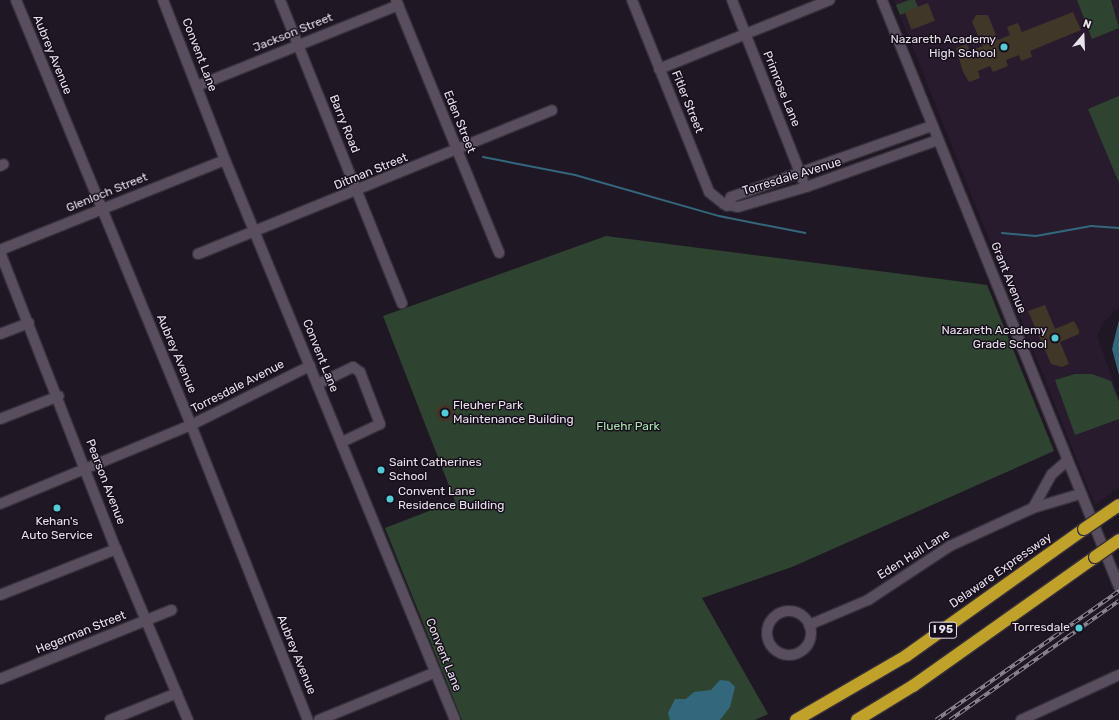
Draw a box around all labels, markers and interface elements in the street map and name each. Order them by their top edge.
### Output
street label: Jackson Street [251,10,335,56]
street label: Aubrey Avenue [29,13,75,97]
street label: Convent Lane [178,16,220,94]
north arrow [1063,16,1103,56]
text: N [1081,17,1093,32]
place label: Nazareth Academy High School [890,33,996,61]
marker: Nazareth Academy High School [999,42,1009,52]
street label: Primrose Lane [759,49,803,129]
street label: Fitler Street [668,69,706,135]
street label: Eden Street [440,89,478,155]
street label: Barry Road [326,93,362,155]
street label: Ditman Street [332,151,410,193]
street label: Torresdale Avenue [741,155,843,199]
street label: Glenloch Street [64,170,150,216]
street label: Grant Avenue [987,240,1029,316]
street label: Aubrey Avenue [153,312,199,396]
street label: Convent Lane [299,317,341,395]
place label: Nazareth Academy Grade School [941,324,1047,352]
marker: Nazareth Academy Grade School [1050,333,1060,343]
street label: Torresdale Avenue [189,357,287,417]
place label: Fleuher Park Maintenance Building [453,399,574,427]
marker: Fleuher Park Maintenance Building [440,408,450,418]
park label: Fluehr Park [596,420,660,434]
street label: Pearson Avenue [82,437,128,527]
place label: Saint Catherines School [389,456,482,484]
marker: Saint Catherines School [376,465,386,475]
place label: Convent Lane Residence Building [398,485,504,513]
marker: Convent Lane Residence Building [385,494,395,504]
marker: Kehan's Auto Service [52,503,62,513]
place label: Kehan's Auto Service [21,515,93,543]
street label: Eden Hall Lane [875,527,953,583]
street label: Delaware Expressway [947,530,1055,612]
street label: Hegerman Street [34,608,128,658]
street label: Aubrey Avenue [273,613,319,697]
street label: Convent Lane [422,616,464,694]
road number: I 95 [928,621,958,639]
place label: Torresdale [1012,621,1070,635]
marker: Torresdale [1073,622,1085,634]

